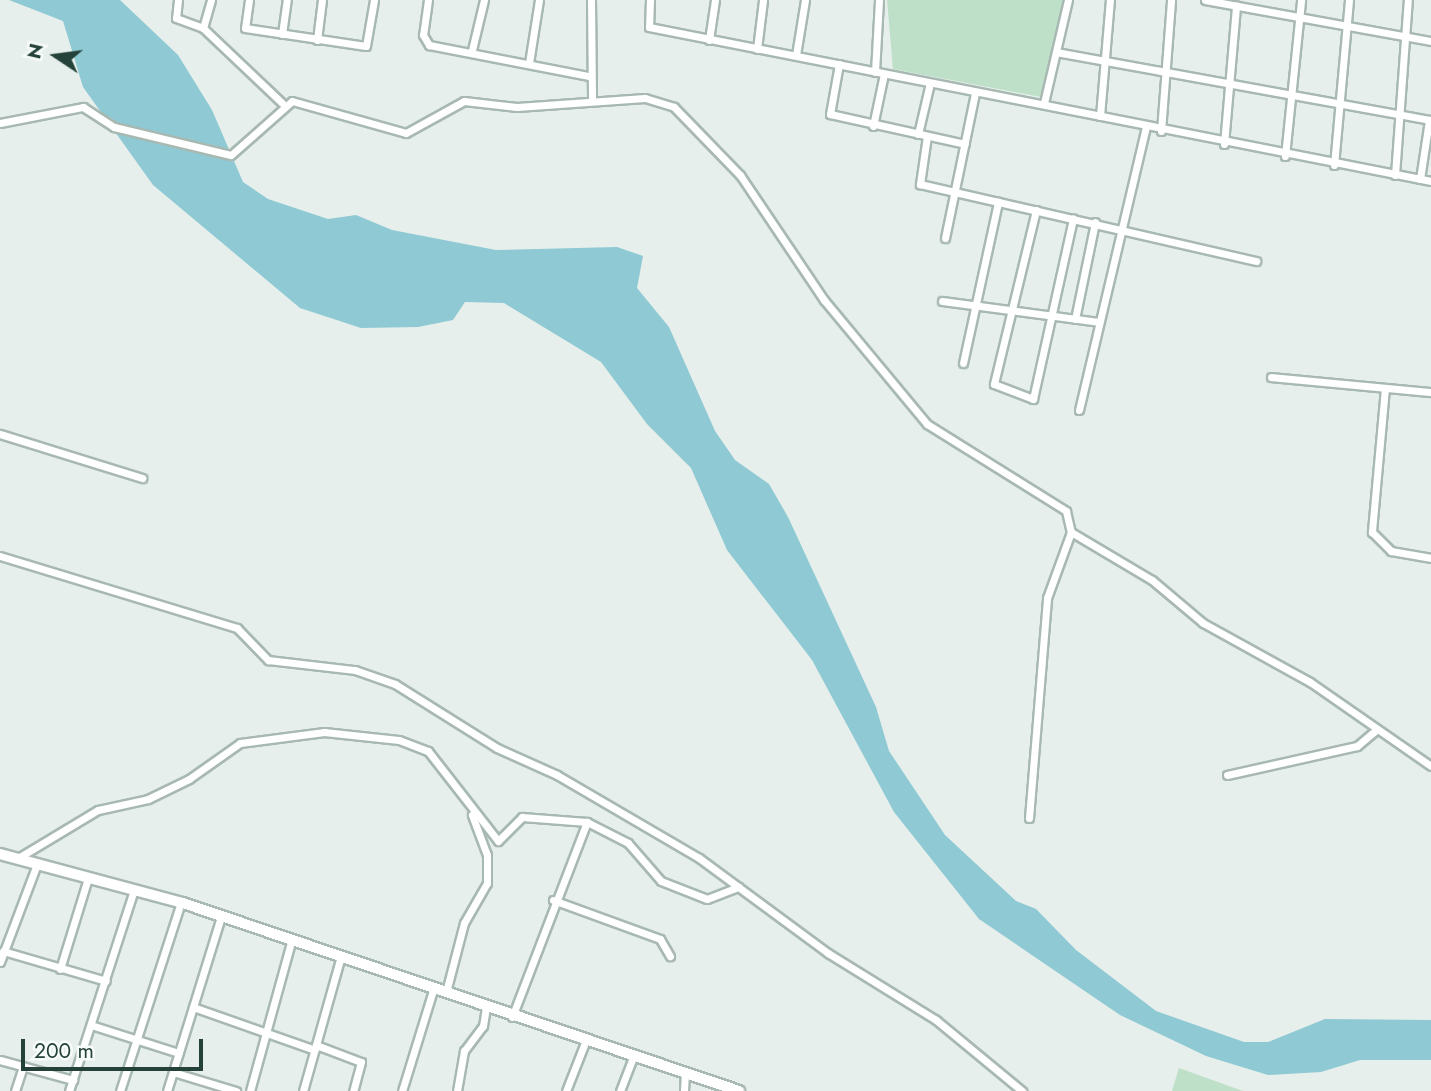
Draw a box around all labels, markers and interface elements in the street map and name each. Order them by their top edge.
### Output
north arrow [21,21,91,91]
text: N [20,41,50,62]
scale bar [24,1024,206,1068]
text: 200 m [34,1036,94,1066]

